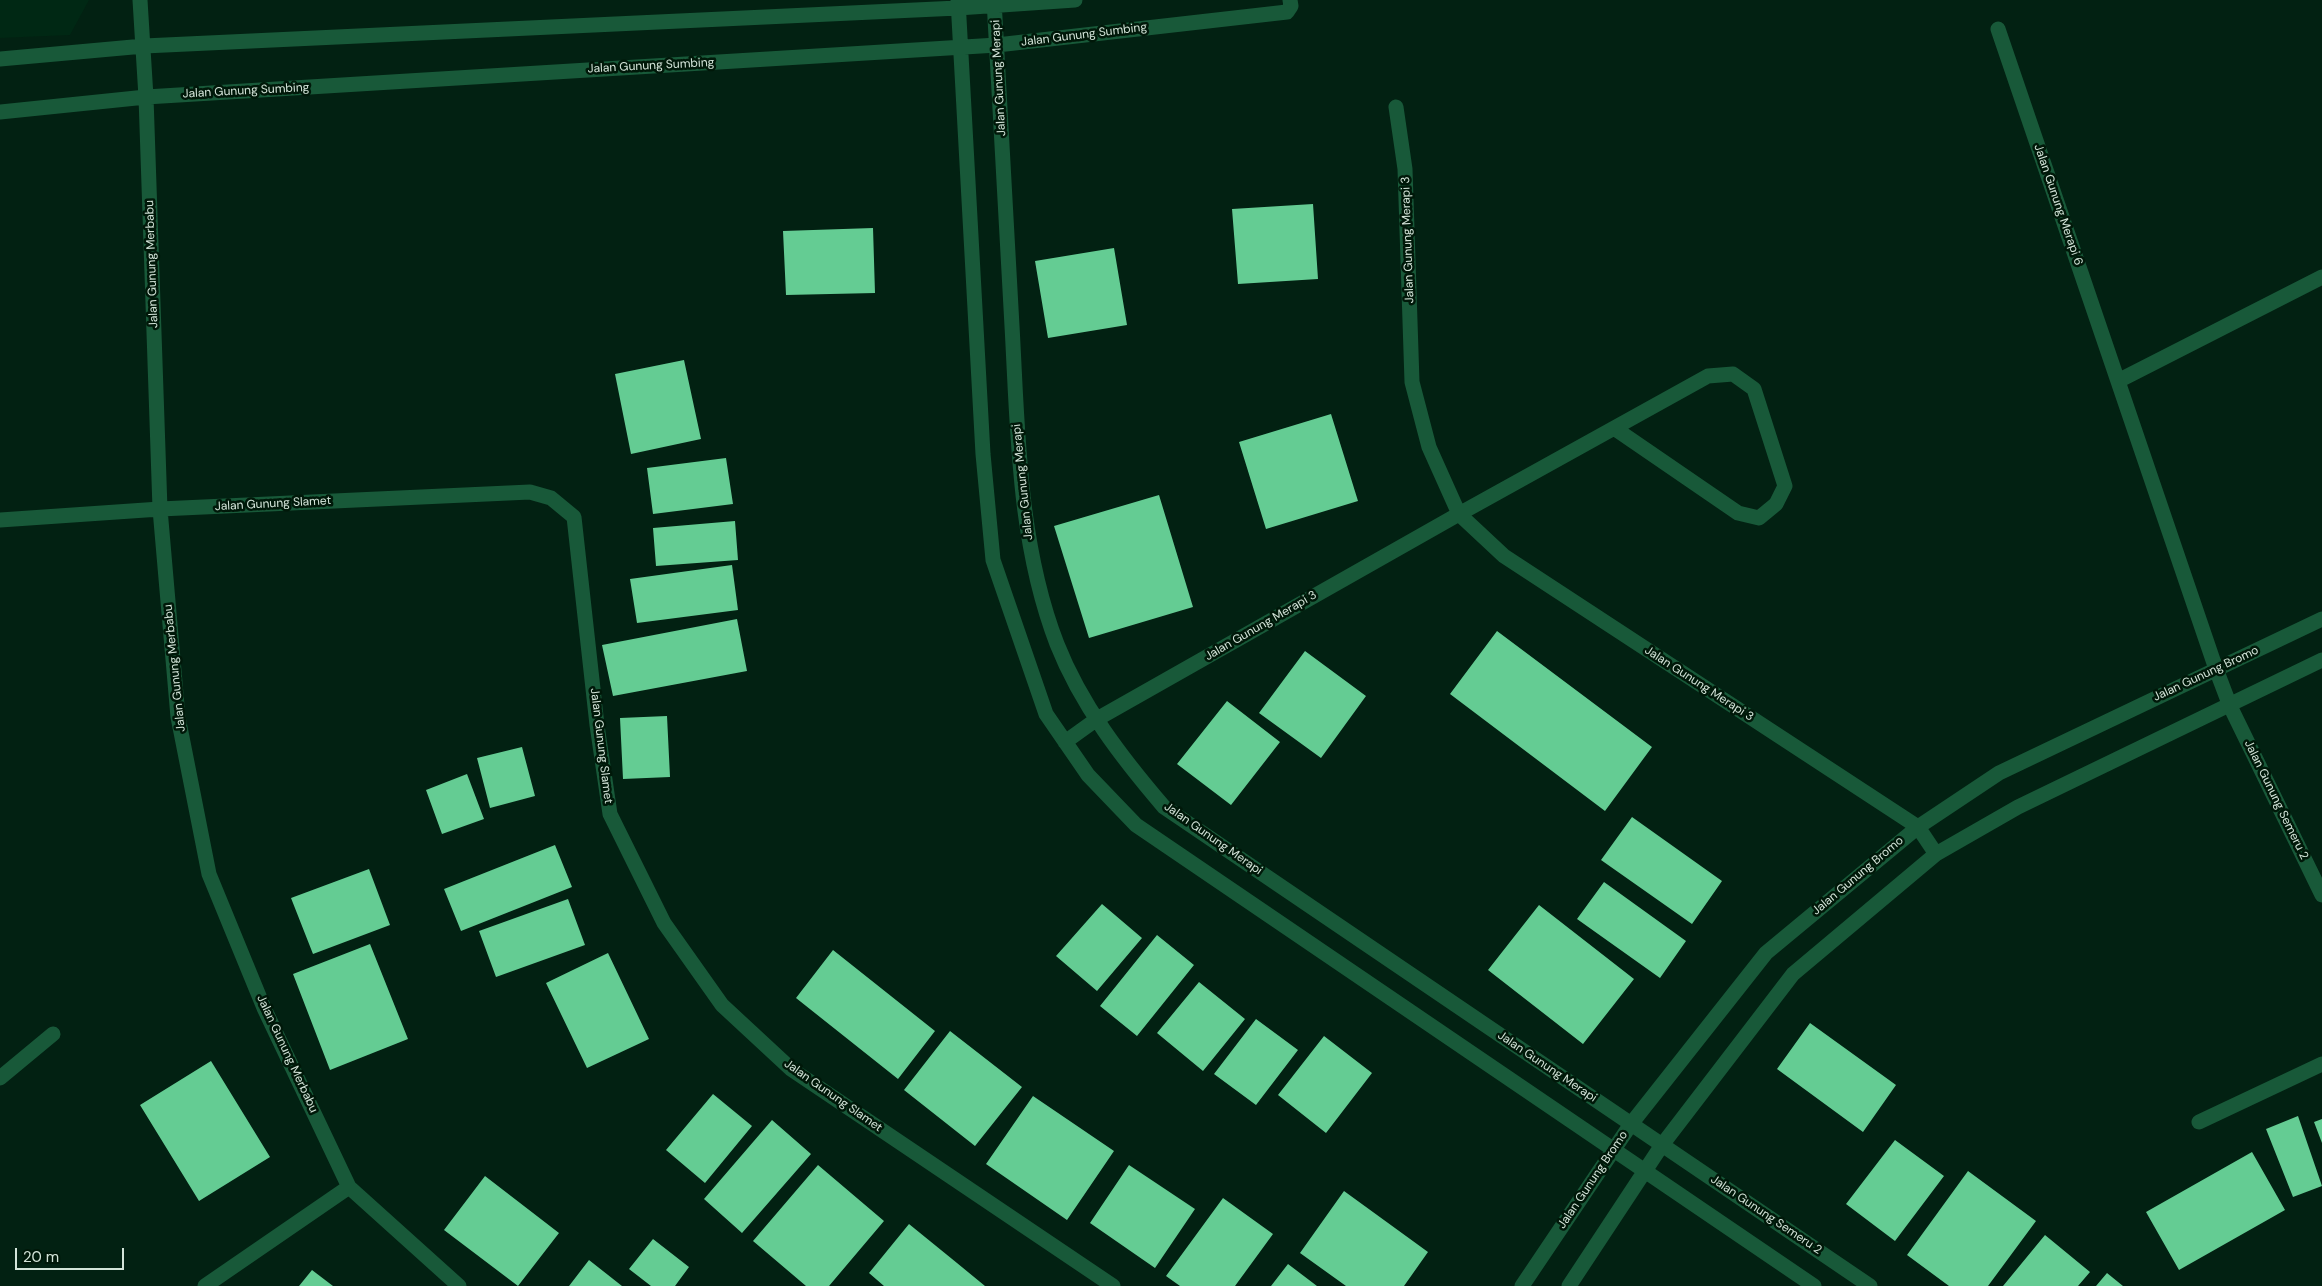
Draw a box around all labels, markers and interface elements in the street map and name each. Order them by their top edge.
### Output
street label: Jalan Gunung Merapi [989,19,1009,137]
street label: Jalan Gunung Sumbing [1020,20,1148,50]
street label: Jalan Gunung Sumbing [587,55,715,77]
street label: Jalan Gunung Sumbing [182,80,310,102]
street label: Jalan Gunung Merapi 6 [2030,142,2086,268]
street label: Jalan Gunung Merapi 3 [1399,176,1417,304]
street label: Jalan Gunung Merbabu [143,200,161,328]
street label: Jalan Gunung Merapi [1010,423,1036,541]
street label: Jalan Gunung Slamet [214,494,332,514]
street label: Jalan Gunung Merapi 3 [1202,588,1320,664]
street label: Jalan Gunung Merbabu [161,604,189,732]
street label: Jalan Gunung Merapi 3 [1642,643,1756,725]
street label: Jalan Gunung Bromo [2151,643,2261,705]
street label: Jalan Gunung Slamet [587,687,615,805]
street label: Jalan Gunung Semeru 2 [2241,738,2311,862]
street label: Jalan Gunung Merapi [1161,800,1265,878]
street label: Jalan Gunung Bromo [1809,834,1907,918]
street label: Jalan Gunung Merbabu [253,993,321,1115]
street label: Jalan Gunung Merapi [1495,1028,1599,1106]
street label: Jalan Gunung Slamet [781,1057,885,1135]
street label: Jalan Gunung Bromo [1555,1128,1631,1232]
street label: Jalan Gunung Semeru 2 [1708,1172,1824,1258]
scale bar [18,1238,126,1270]
text: 20 m [23,1247,59,1267]

